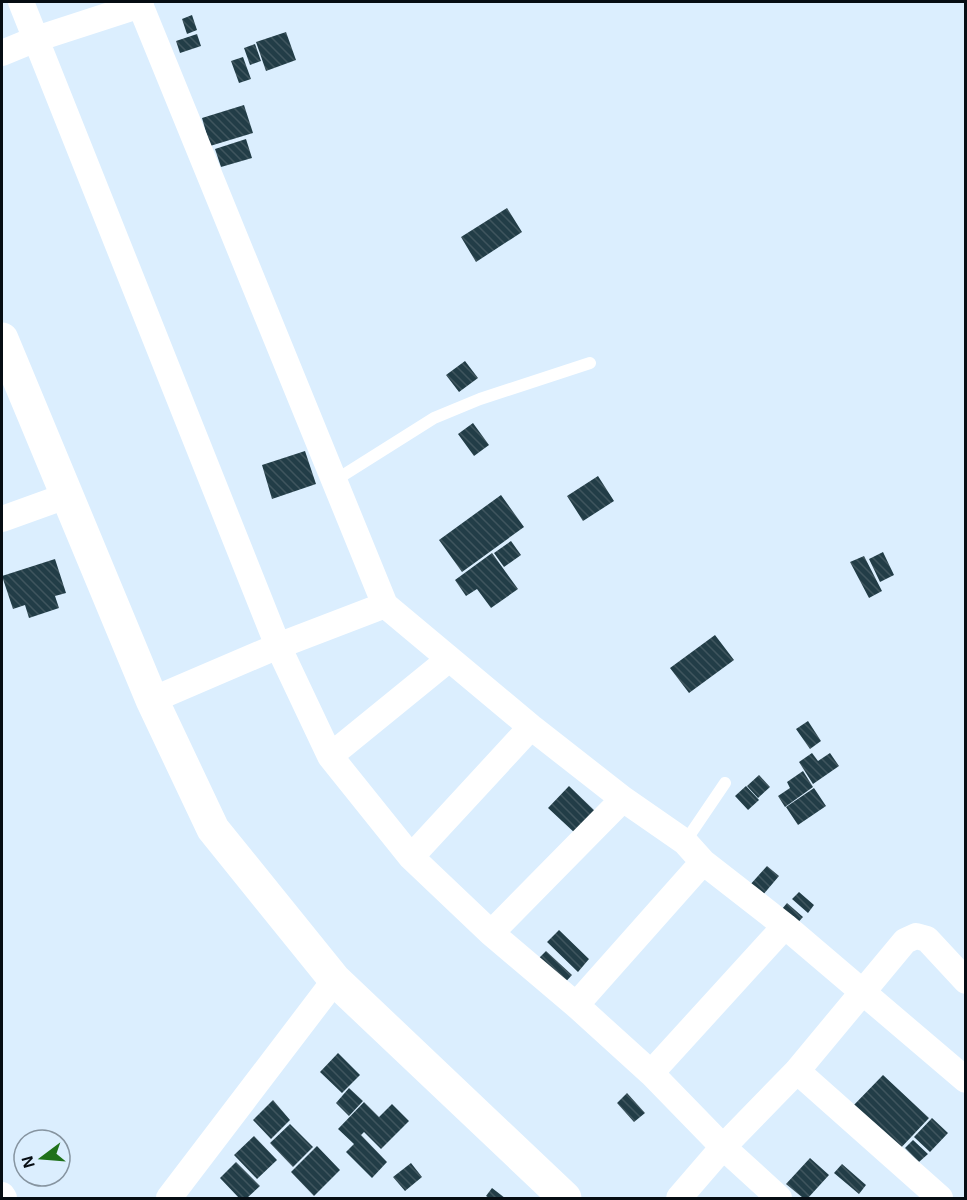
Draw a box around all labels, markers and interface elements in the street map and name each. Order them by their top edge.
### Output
north arrow [12,1128,72,1188]
text: N [18,1154,38,1170]

